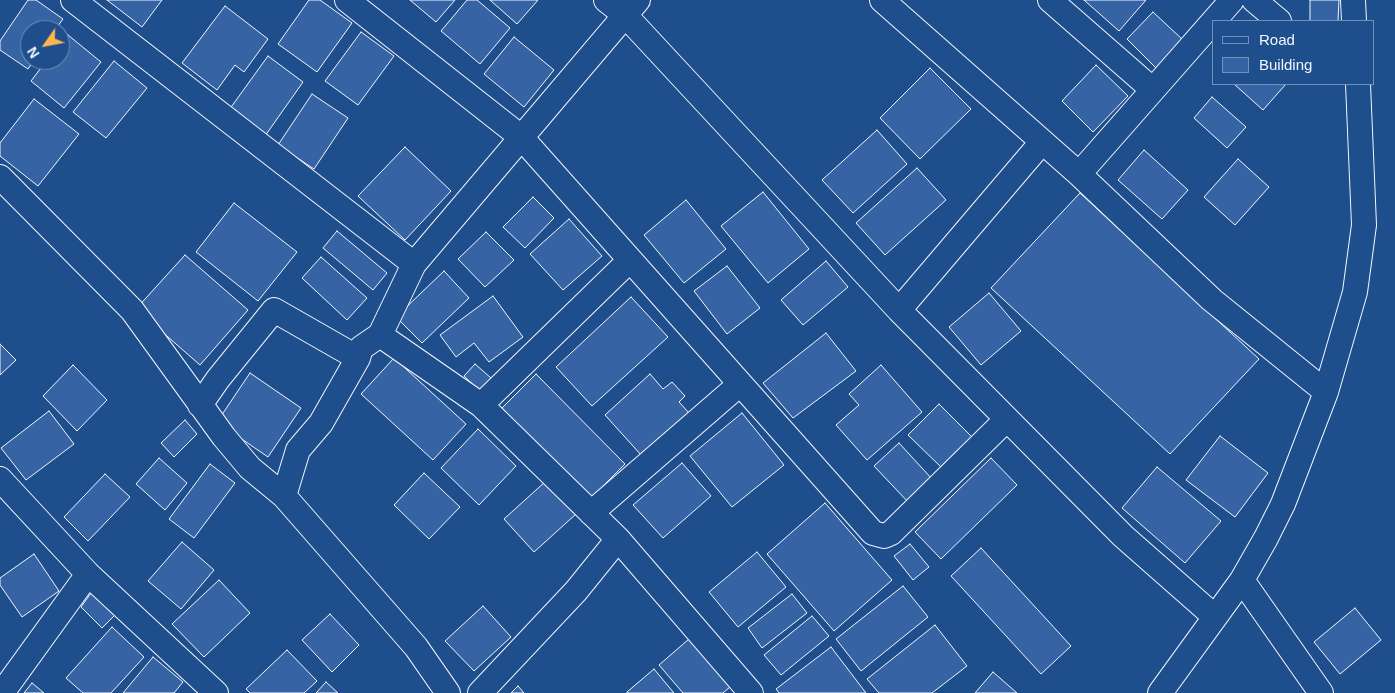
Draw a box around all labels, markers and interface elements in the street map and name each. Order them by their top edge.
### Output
north arrow [20,20,70,70]
legend [1212,20,1375,85]
text: Road [1259,31,1295,48]
text: N [24,44,43,61]
text: Building [1259,56,1312,73]

